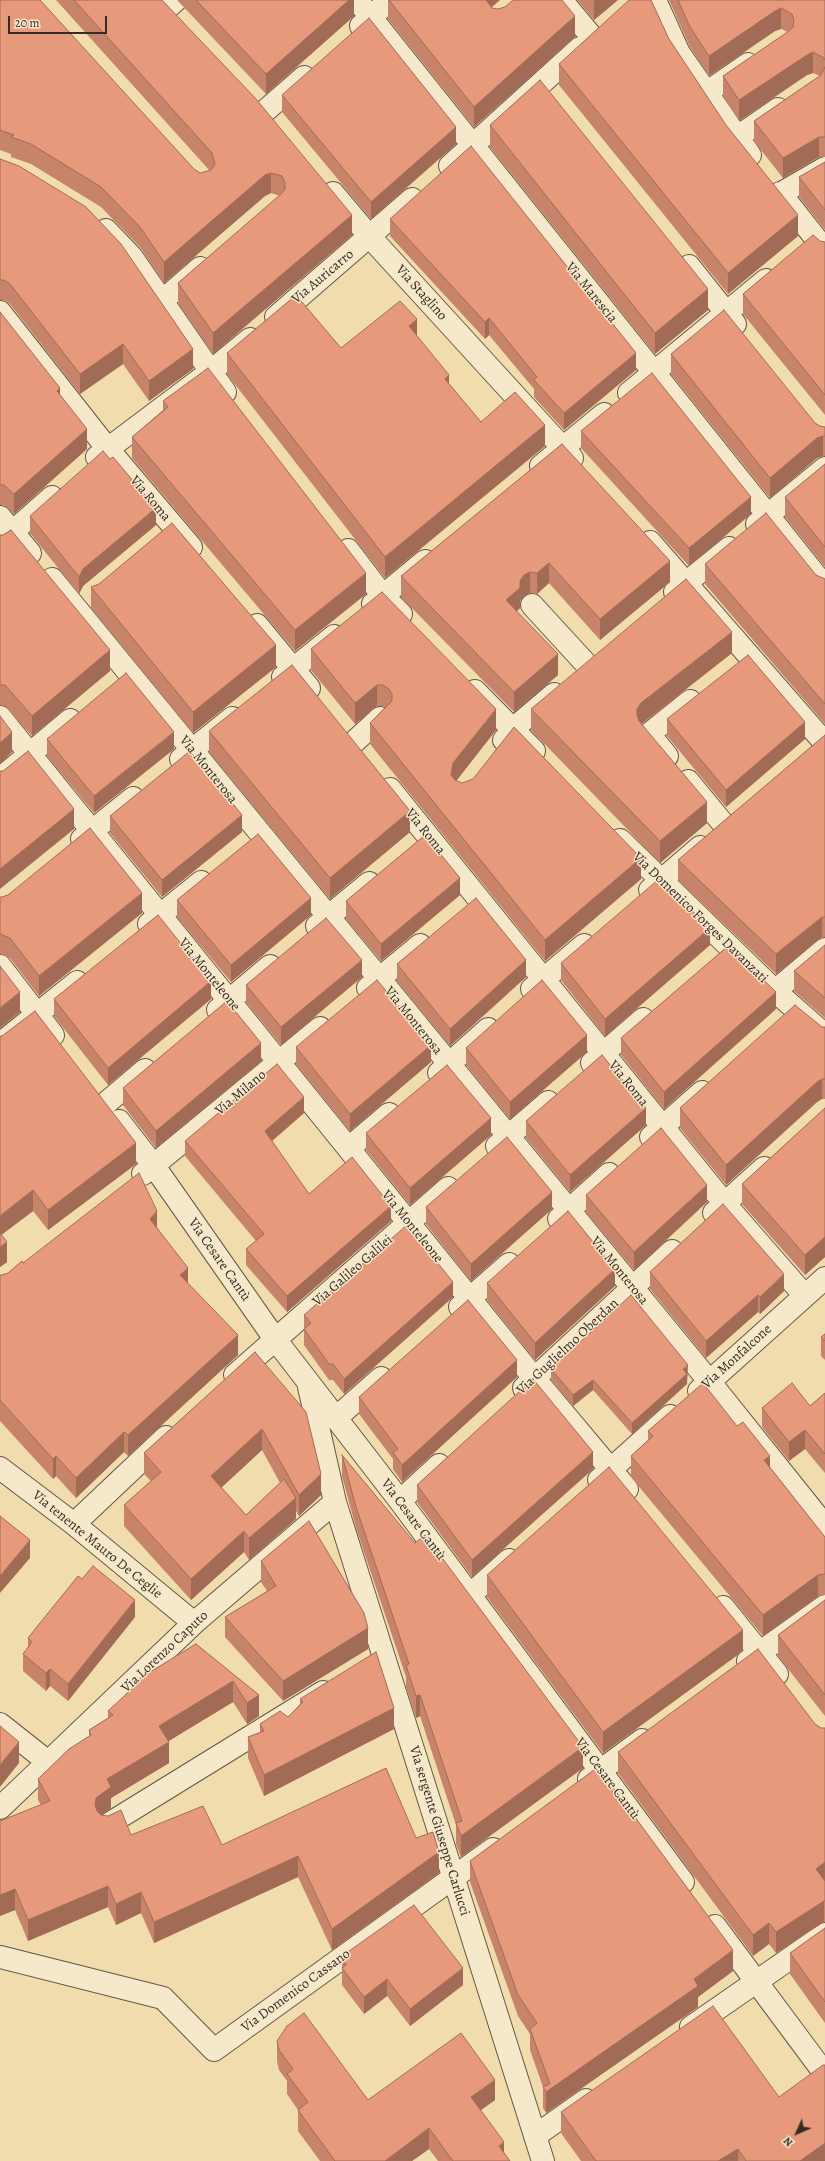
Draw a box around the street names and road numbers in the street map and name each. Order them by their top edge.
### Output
street label: Via Auricarro [289,246,357,308]
street label: Via Marescia [562,259,620,327]
street label: Via Staglino [392,262,450,324]
street label: Via Roma [126,473,174,525]
street label: Via Monterosa [175,733,241,807]
street label: Via Roma [401,806,449,858]
street label: Via Domenico Forges Davanzati [629,849,771,987]
street label: Via Monteleone [174,935,244,1015]
street label: Via Monterosa [380,984,446,1058]
street label: Via Roma [604,1058,652,1110]
street label: Via Milano [212,1067,270,1119]
street label: Via Monteleone [377,1187,447,1267]
street label: Via Cesare Cantù [184,1215,254,1305]
street label: Via Galileo Galilei [310,1232,396,1310]
street label: Via Monterosa [586,1234,652,1308]
street label: Via Guglielmo Oberdan [514,1295,622,1399]
street label: Via Monfalcone [698,1321,776,1393]
street label: Via Cesare Cantù [377,1476,449,1564]
street label: Via tenente Mauro De Ceglie [29,1487,165,1603]
street label: Via Lorenzo Caputo [118,1607,212,1697]
street label: Via Cesare Cantù [571,1735,643,1823]
street label: Via sergente Giuseppe Carlucci [405,1744,473,1918]
street label: Via Domenico Cassano [238,1946,354,2036]

